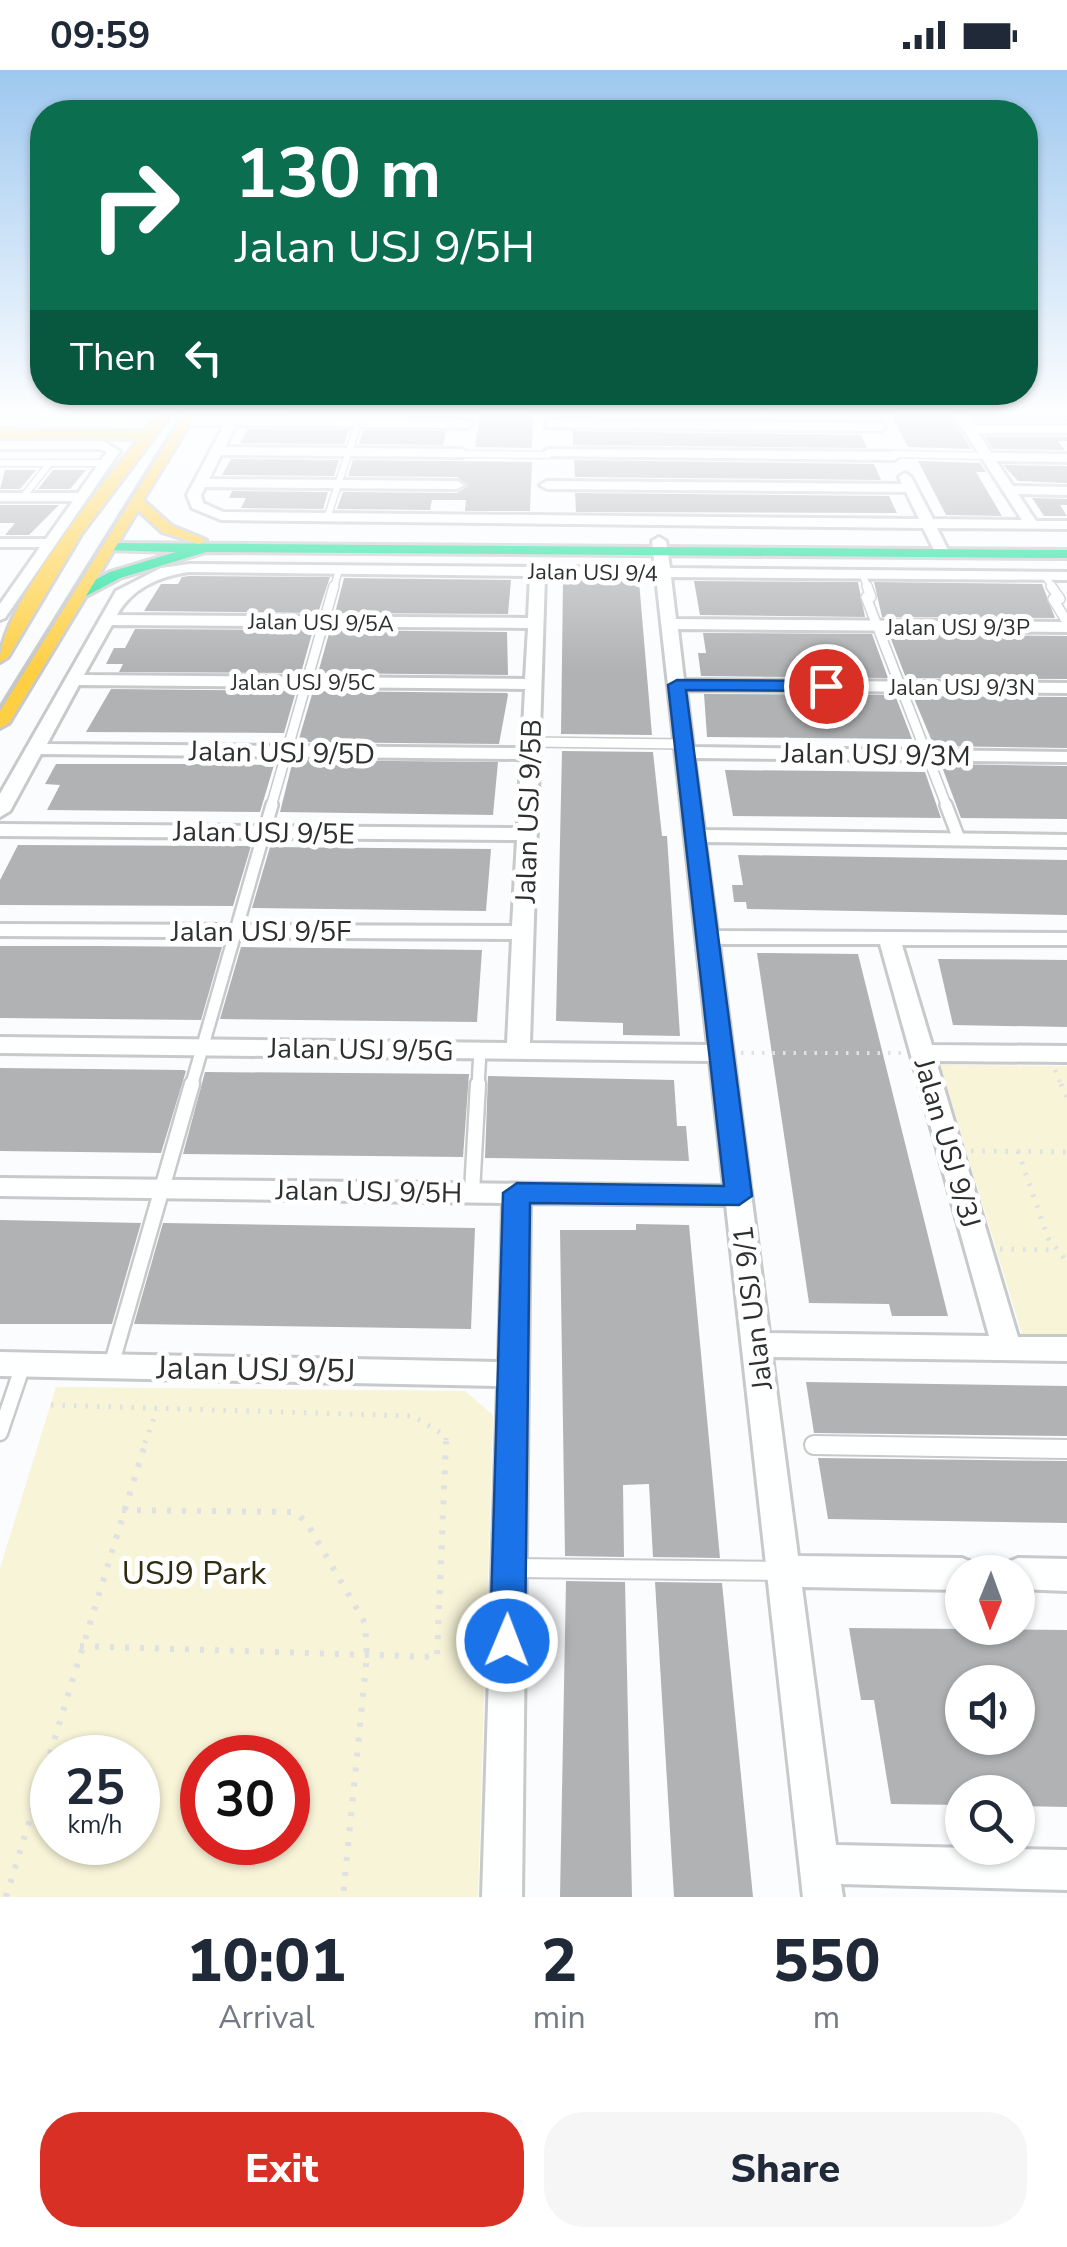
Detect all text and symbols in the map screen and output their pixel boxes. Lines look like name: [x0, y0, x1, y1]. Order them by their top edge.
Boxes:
text: 09:59: [50, 10, 151, 61]
text: 130 m: [235, 126, 441, 222]
icon: right: [70, 140, 200, 270]
text: Jalan USJ 9/5H: [235, 217, 535, 278]
icon: left: [176, 330, 231, 385]
text: Then: [70, 332, 156, 383]
street label: Jalan USJ 9/4: [527, 557, 658, 589]
street label: Jalan USJ 9/5A: [247, 607, 394, 639]
street label: Jalan USJ 9/3P: [885, 613, 1030, 643]
pin: [784, 644, 869, 729]
icon: arrive: [799, 659, 854, 714]
street label: Jalan USJ 9/5C: [230, 668, 375, 698]
street label: Jalan USJ 9/3N: [888, 673, 1035, 703]
street label: Jalan USJ 9/5B: [507, 718, 551, 905]
street label: Jalan USJ 9/5D: [188, 732, 375, 774]
street label: Jalan USJ 9/3M: [780, 734, 971, 776]
street label: Jalan USJ 9/5E: [172, 812, 355, 854]
street label: Jalan USJ 9/5F: [170, 913, 351, 951]
street label: Jalan USJ 9/5G: [267, 1029, 454, 1071]
street label: Jalan USJ 9/3J: [904, 1053, 989, 1232]
street label: Jalan USJ 9/5H: [274, 1171, 463, 1213]
street label: Jalan USJ 9/1: [724, 1224, 782, 1393]
street label: Jalan USJ 9/5J: [155, 1346, 356, 1393]
park label: USJ9 Park: [122, 1552, 267, 1595]
north arrow: [945, 1555, 1035, 1645]
map controls: [945, 1555, 1035, 1865]
position arrow: [455, 1589, 559, 1693]
button: sound: [945, 1665, 1035, 1755]
speed limit sign: 30: [180, 1735, 310, 1865]
text: 25: [65, 1753, 125, 1822]
button: search: [945, 1775, 1035, 1865]
text: km/h: [67, 1808, 123, 1842]
text: 10:01: [187, 1920, 346, 2002]
text: 2: [541, 1920, 577, 2002]
text: 550: [772, 1920, 880, 2002]
text: Arrival: [218, 1996, 315, 2039]
text: min: [533, 1996, 586, 2039]
text: m: [813, 1996, 840, 2039]
button: Exit: [40, 2112, 524, 2227]
button: Share: [544, 2112, 1027, 2227]

